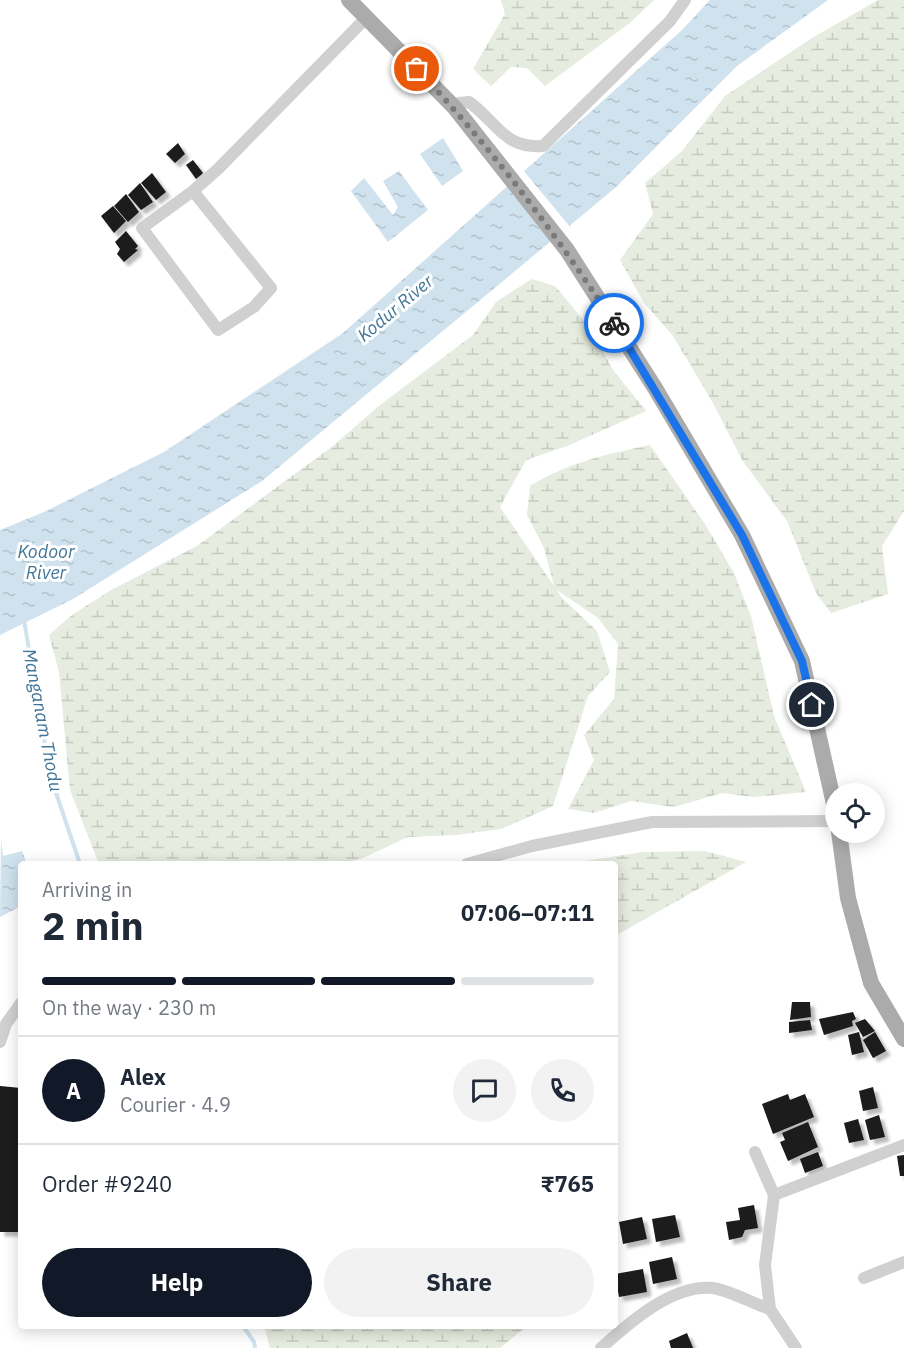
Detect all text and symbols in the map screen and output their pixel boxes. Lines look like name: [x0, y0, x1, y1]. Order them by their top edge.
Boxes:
pin: [391, 43, 442, 94]
icon: bag: [400, 52, 433, 85]
water label: Kodur River: [352, 269, 438, 346]
courier: [584, 293, 644, 353]
icon: bike: [598, 307, 631, 340]
water label: Kodoor River: [17, 540, 75, 584]
water label: Manganam Thodu: [18, 646, 68, 794]
pin: [786, 679, 837, 730]
icon: home: [795, 688, 828, 721]
map controls: [825, 783, 885, 843]
button: locate: [825, 783, 885, 843]
text: Arriving in: [42, 876, 132, 903]
text: 07:06–07:11: [461, 898, 594, 927]
text: 2 min: [42, 900, 144, 951]
text: On the way · 230 m: [42, 994, 216, 1021]
button: chat: [453, 1059, 516, 1122]
button: phone: [531, 1059, 594, 1122]
text: Alex: [120, 1062, 166, 1091]
text: A: [66, 1076, 81, 1105]
text: Courier · 4.9: [120, 1091, 231, 1118]
text: Order #9240: [42, 1169, 172, 1198]
text: ₹765: [541, 1169, 594, 1198]
button: Help: [42, 1248, 312, 1317]
button: Share: [324, 1248, 594, 1317]

